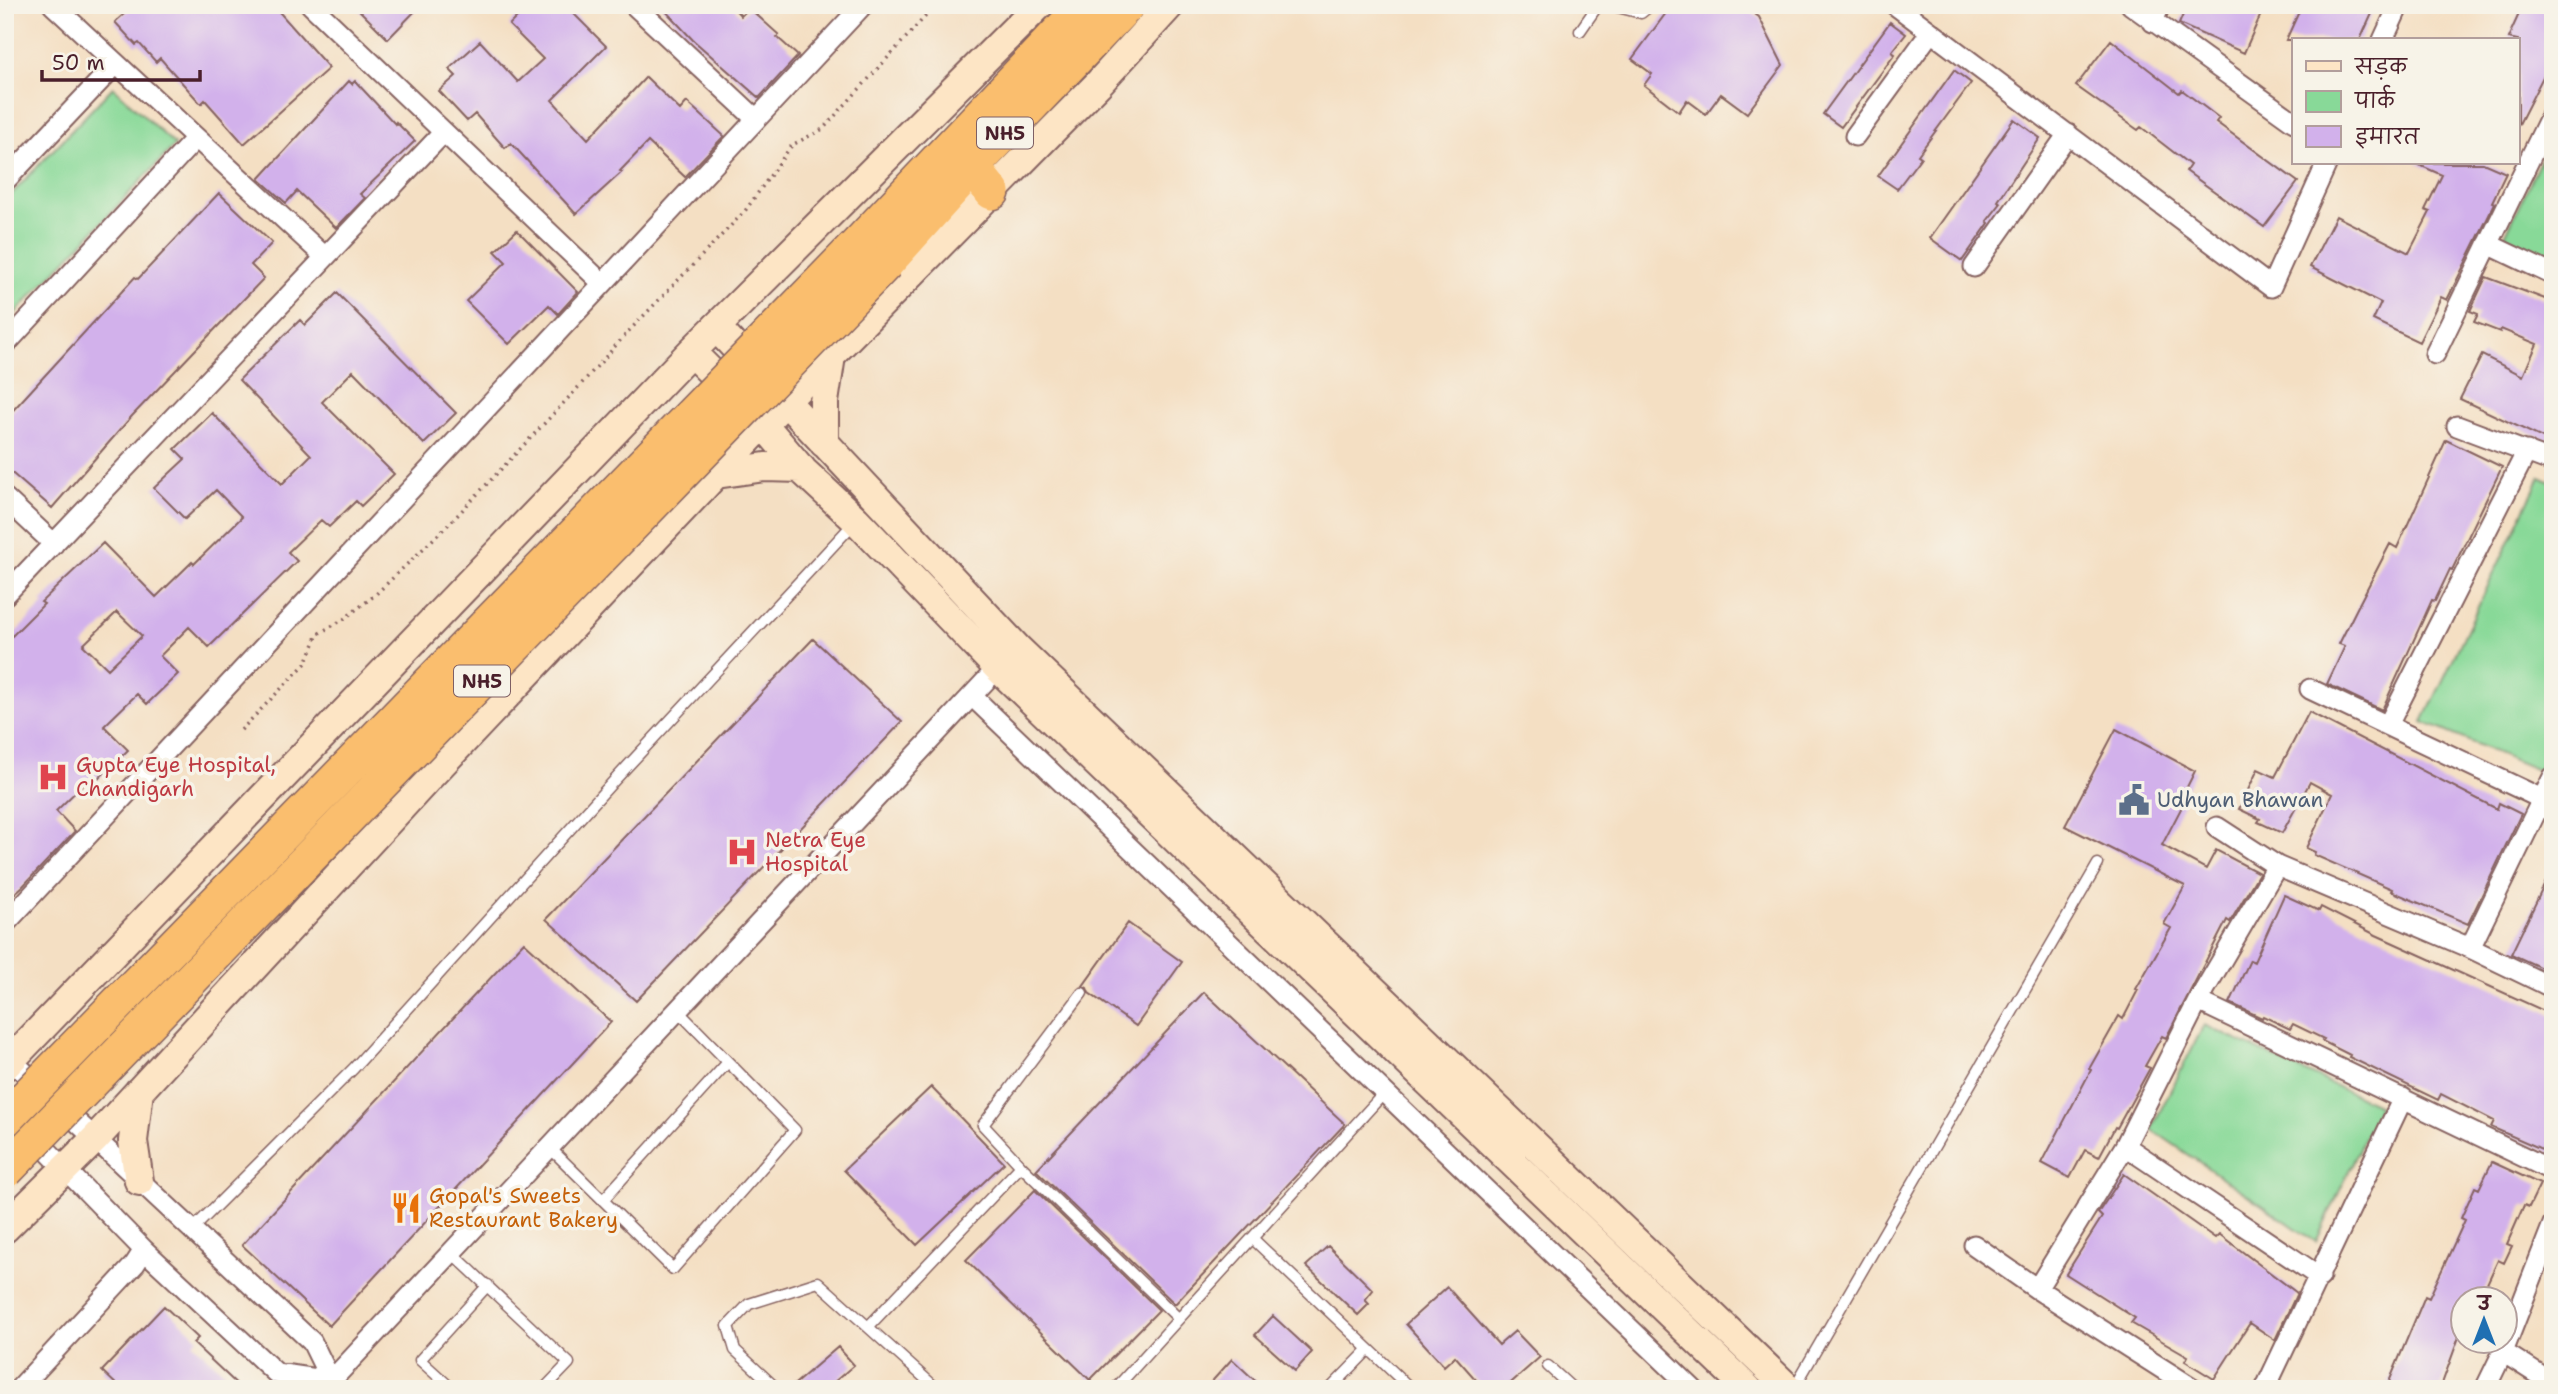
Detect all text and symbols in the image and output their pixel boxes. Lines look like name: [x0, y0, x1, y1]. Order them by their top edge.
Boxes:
scale bar: [42, 38, 200, 82]
legend: [2292, 38, 2520, 164]
text: 50 m: [52, 49, 105, 77]
text: सड़क: [2354, 53, 2408, 81]
text: पार्क: [2354, 84, 2396, 115]
road number: NH5: [977, 118, 1033, 148]
text: इमारत: [2355, 123, 2421, 151]
road number: NH5: [454, 666, 510, 696]
place label: Gupta Eye Hospital, Chandigarh: [76, 751, 276, 803]
hospital icon: Gupta Eye Hospital, Chandigarh: [36, 760, 70, 794]
public building icon: Udhyan Bhawan: [2117, 783, 2151, 817]
place label: Udhyan Bhawan: [2157, 786, 2324, 814]
place label: Netra Eye Hospital: [765, 826, 866, 878]
hospital icon: Netra Eye Hospital: [725, 835, 759, 869]
place label: Gopal's Sweets Restaurant Bakery: [429, 1182, 618, 1234]
restaurant icon: Gopal's Sweets Restaurant Bakery: [389, 1191, 423, 1225]
north arrow: [2450, 1286, 2520, 1356]
text: उ: [2476, 1291, 2493, 1316]

